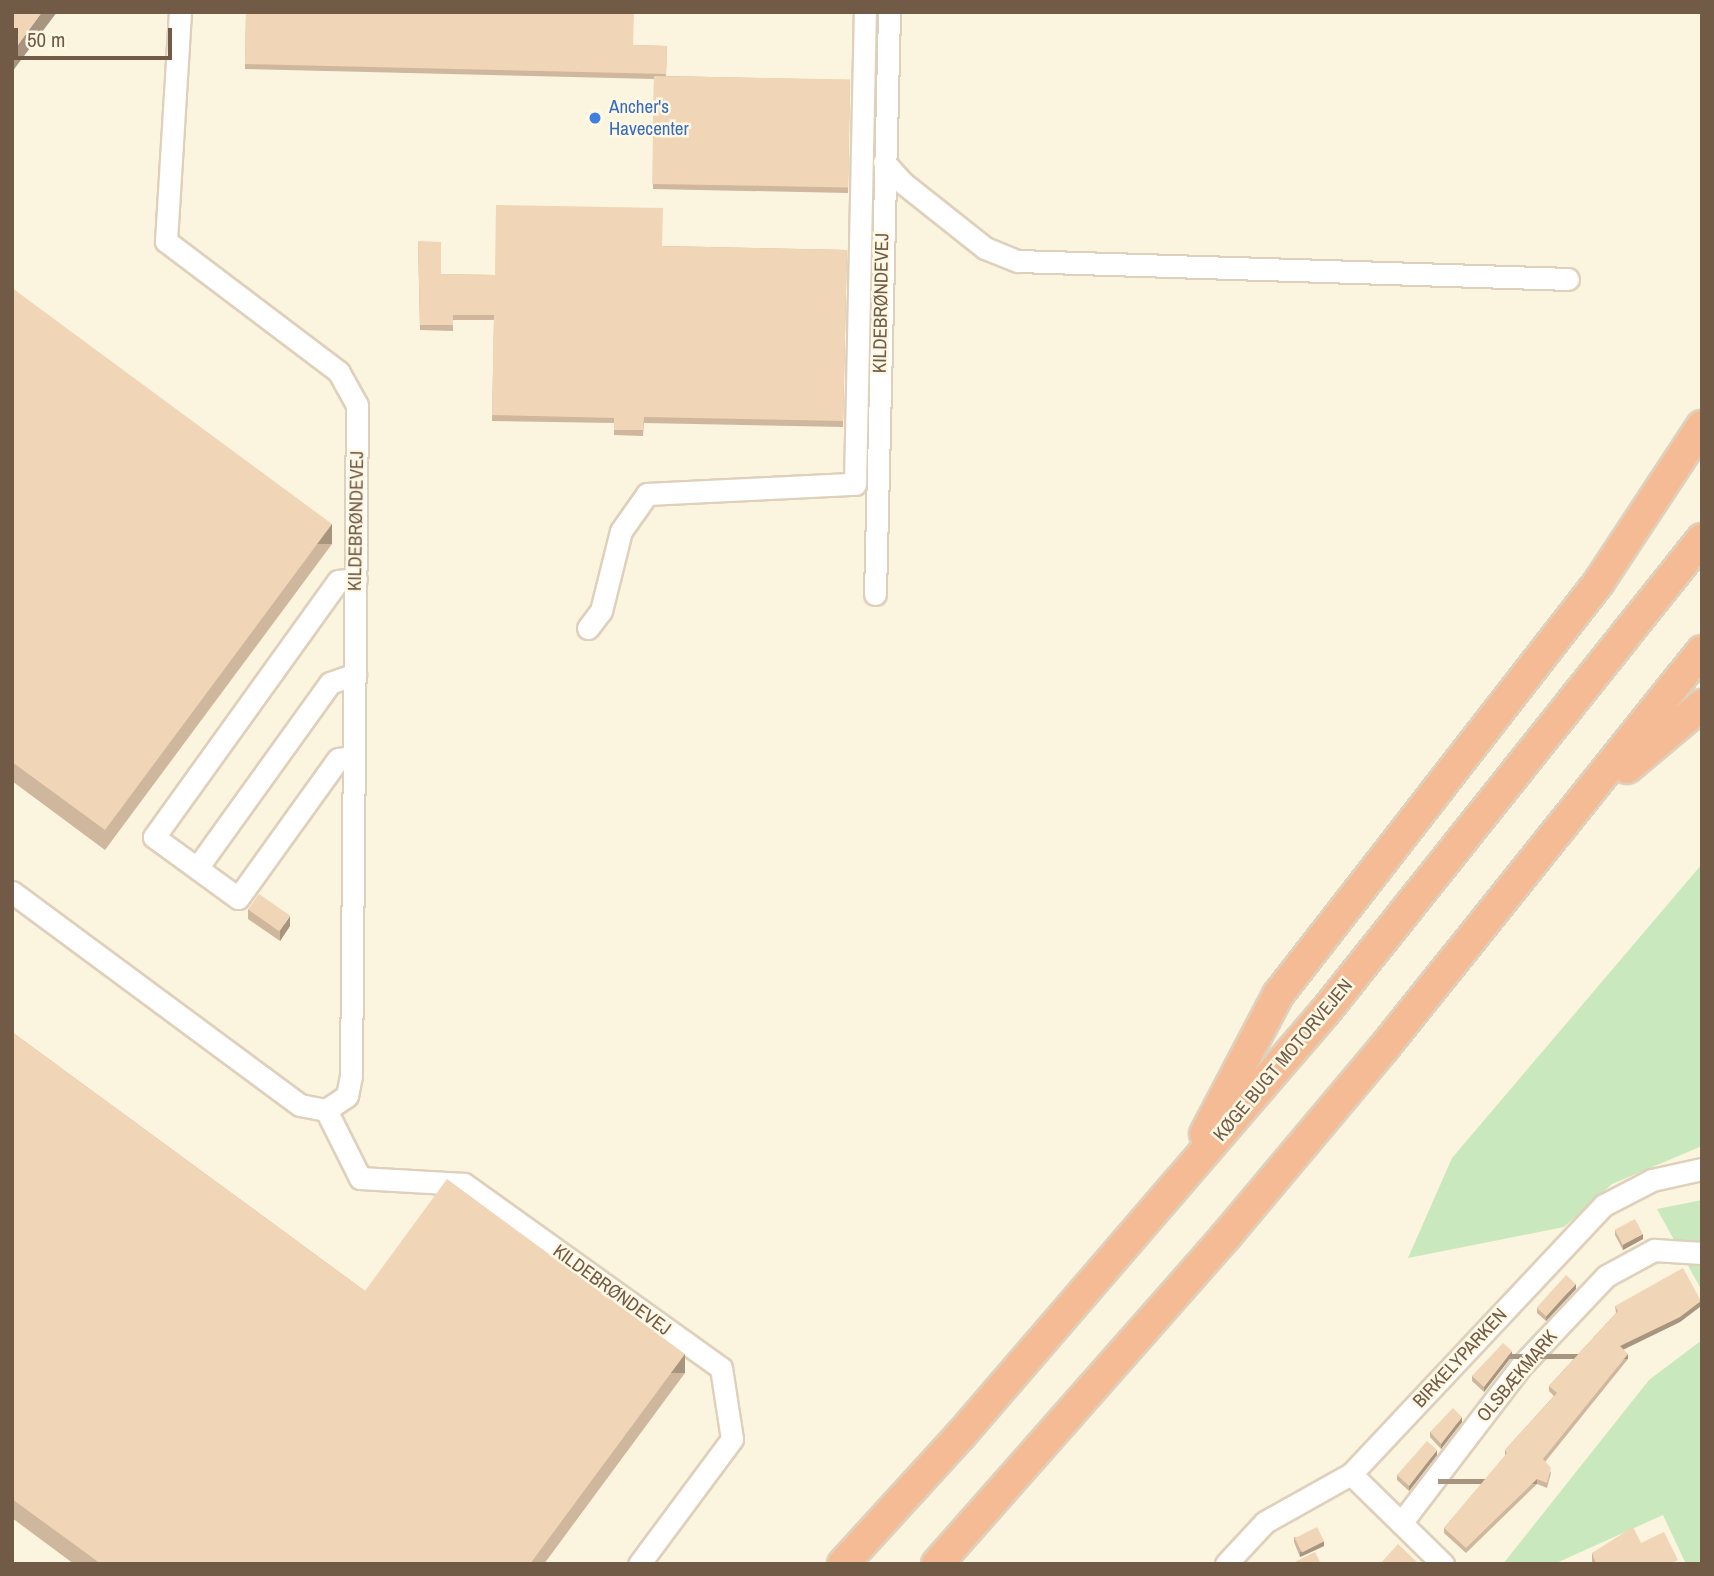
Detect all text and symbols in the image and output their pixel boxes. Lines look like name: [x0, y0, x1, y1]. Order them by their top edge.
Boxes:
scale bar: [18, 14, 175, 58]
text: 50 m: [27, 25, 65, 54]
place label: Ancher's Havecenter: [609, 96, 689, 140]
marker: Ancher's Havecenter: [587, 110, 603, 126]
street label: KILDEBRØNDEVEJ: [868, 233, 894, 373]
street label: KILDEBRØNDEVEJ: [343, 451, 369, 591]
street label: KØGE BUGT MOTORVEJEN: [1208, 974, 1358, 1146]
street label: KILDEBRØNDEVEJ: [549, 1240, 675, 1340]
street label: BIRKELYPARKEN: [1408, 1304, 1512, 1412]
street label: OLSBÆKMARK: [1472, 1326, 1562, 1426]

